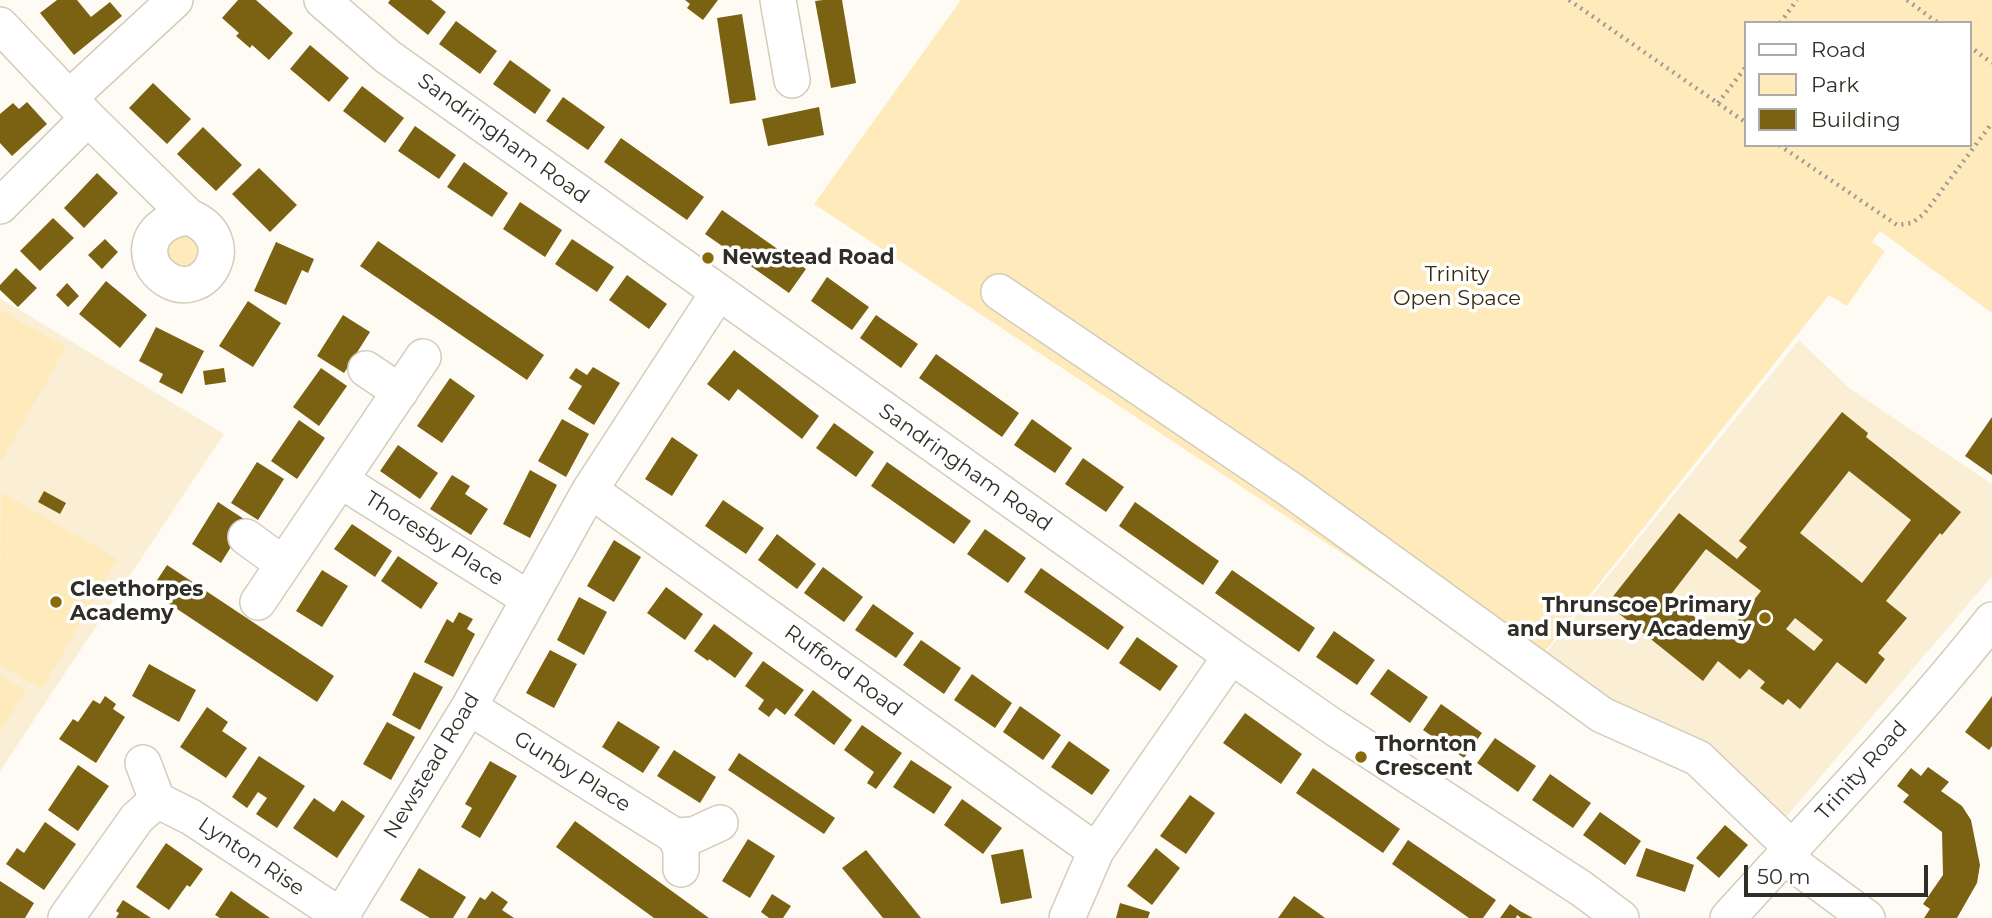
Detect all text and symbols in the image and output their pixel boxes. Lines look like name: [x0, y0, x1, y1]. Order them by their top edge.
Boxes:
legend: [1744, 21, 1971, 147]
text: Road: [1811, 37, 1866, 62]
street label: Sandringham Road: [412, 68, 594, 210]
text: Park: [1811, 72, 1859, 97]
text: Building: [1811, 107, 1901, 132]
place label: Newstead Road: [722, 245, 894, 271]
marker: Newstead Road: [700, 250, 716, 266]
park label: Trinity Open Space: [1393, 262, 1521, 312]
street label: Sandringham Road: [874, 399, 1056, 537]
street label: Thoresby Place: [360, 486, 508, 592]
place label: Cleethorpes Academy: [70, 577, 203, 627]
place label: Thrunscoe Primary and Nursery Academy: [1507, 593, 1751, 643]
marker: Cleethorpes Academy: [48, 594, 64, 610]
marker: Thrunscoe Primary and Nursery Academy: [1757, 610, 1773, 626]
street label: Rufford Road: [779, 620, 907, 722]
street label: Newstead Road: [379, 689, 485, 843]
street label: Trinity Road: [1811, 716, 1913, 826]
street label: Gunby Place: [509, 726, 635, 818]
place label: Thornton Crescent: [1375, 732, 1477, 782]
marker: Thornton Crescent: [1353, 749, 1369, 765]
street label: Lynton Rise: [193, 812, 309, 902]
scale bar: [1747, 852, 1931, 896]
text: 50 m: [1757, 864, 1811, 889]

